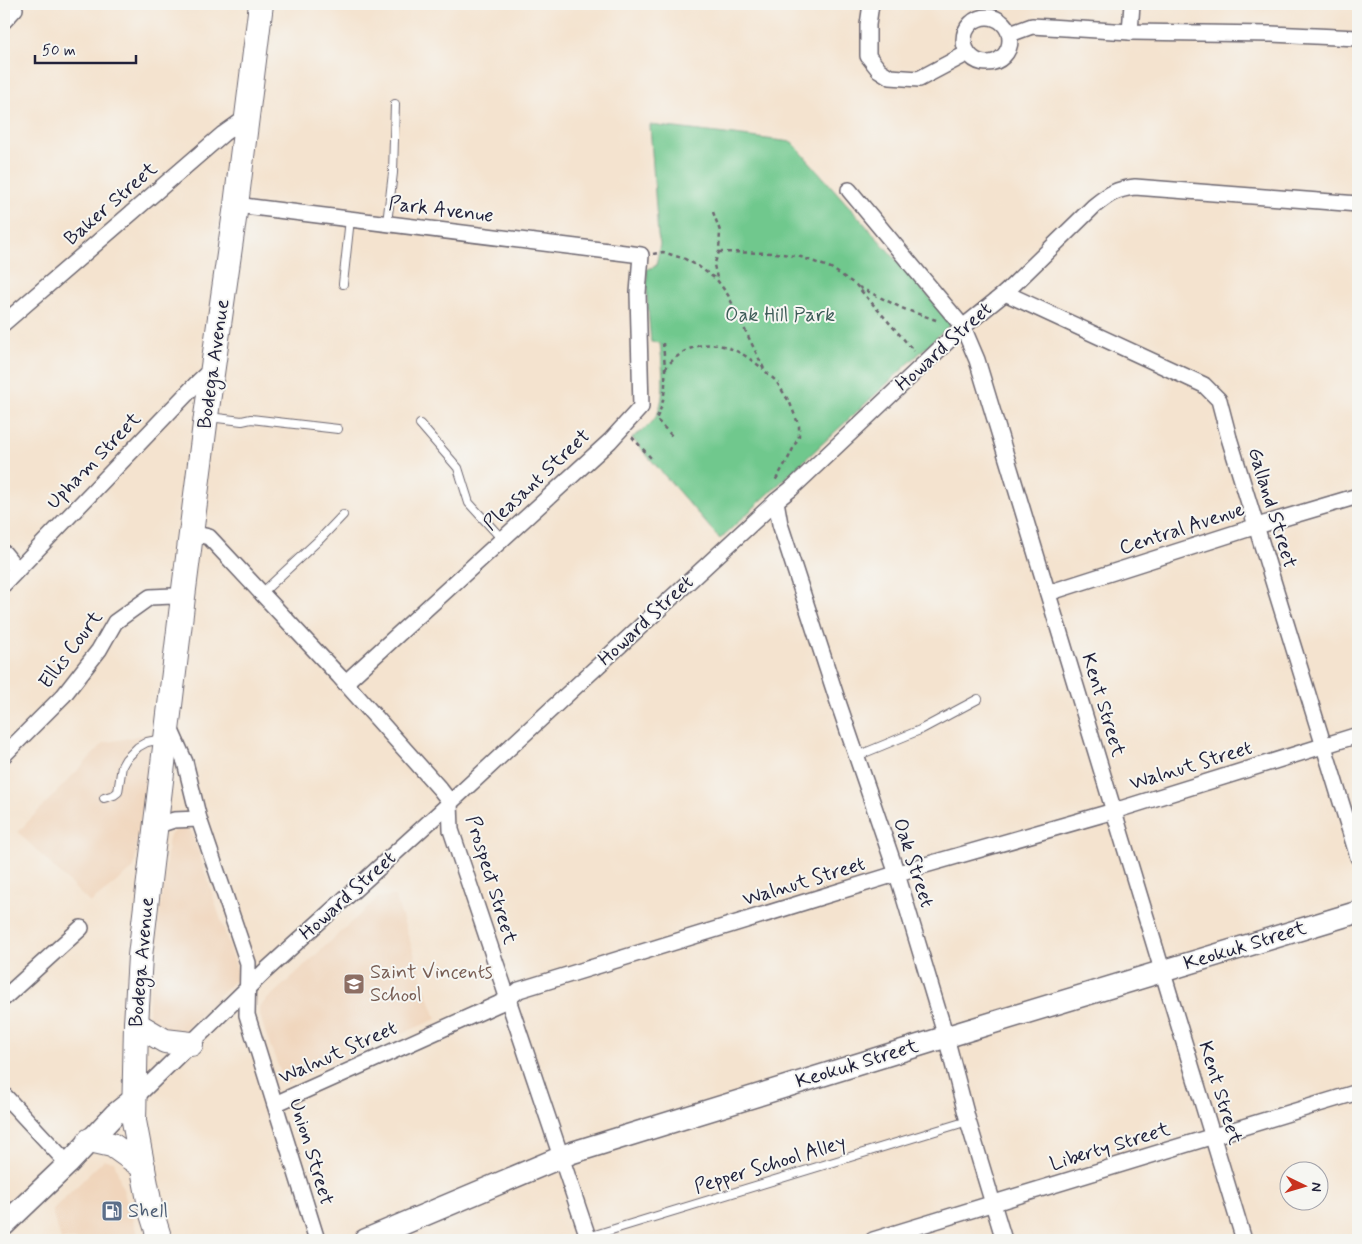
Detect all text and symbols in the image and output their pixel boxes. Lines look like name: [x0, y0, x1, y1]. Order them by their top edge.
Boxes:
scale bar: [35, 32, 136, 64]
text: 50 m: [42, 41, 76, 61]
street label: Baker Street: [59, 156, 164, 252]
street label: Park Avenue: [387, 190, 495, 230]
street label: Howard Street: [890, 296, 998, 398]
street label: Bodega Avenue: [192, 297, 237, 431]
park label: Oak Hill Park: [725, 302, 835, 329]
street label: Upham Street: [41, 406, 148, 516]
street label: Pleasant Street: [478, 423, 596, 537]
street label: Galland Street: [1241, 444, 1303, 572]
street label: Central Avenue: [1116, 496, 1248, 562]
street label: Howard Street: [592, 570, 700, 672]
street label: Ellis Court: [33, 605, 109, 695]
street label: Kent Street: [1074, 650, 1132, 760]
street label: Walnut Street: [1126, 735, 1256, 797]
street label: Prospect Street: [459, 813, 523, 948]
street label: Oak Street: [886, 815, 940, 911]
street label: Howard Street: [294, 845, 402, 947]
street label: Walnut Street: [739, 851, 869, 913]
street label: Bodega Avenue: [123, 896, 162, 1028]
street label: Keokuk Street: [1180, 914, 1310, 977]
place label: Saint Vincents School: [370, 959, 493, 1009]
school or university icon: Saint Vincents School: [342, 972, 366, 996]
street label: Walnut Street: [275, 1015, 401, 1091]
street label: Keokuk Street: [792, 1032, 922, 1095]
street label: Kent Street: [1191, 1038, 1249, 1148]
street label: Union Street: [282, 1095, 340, 1209]
street label: Liberty Street: [1047, 1116, 1173, 1178]
street label: Pepper School Alley: [691, 1129, 849, 1201]
north arrow: [1280, 1162, 1330, 1212]
text: N: [1307, 1182, 1325, 1192]
place label: Shell: [128, 1198, 168, 1225]
fuel station icon: Shell: [100, 1199, 124, 1223]

